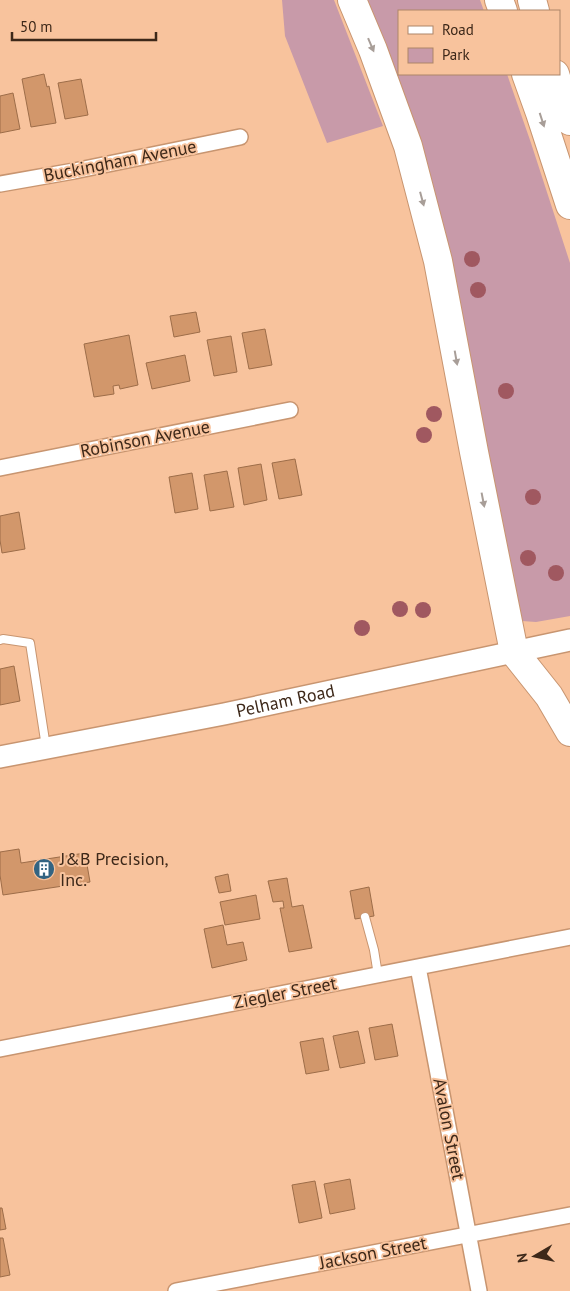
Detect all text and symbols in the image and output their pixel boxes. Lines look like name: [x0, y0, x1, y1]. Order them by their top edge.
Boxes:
scale bar: [12, 10, 156, 42]
legend: [398, 10, 560, 75]
text: 50 m: [20, 17, 53, 36]
text: Road: [442, 20, 474, 39]
one-way arrow: [367, 38, 375, 53]
text: Park: [442, 45, 470, 64]
one-way arrow: [539, 112, 547, 127]
street label: Buckingham Avenue: [42, 134, 198, 187]
one-way arrow: [418, 191, 426, 206]
one-way arrow: [453, 350, 461, 366]
street label: Robinson Avenue: [78, 415, 212, 462]
one-way arrow: [479, 492, 487, 508]
street label: Pelham Road: [234, 679, 337, 722]
place label: J&B Precision, Inc.: [59, 847, 169, 891]
building icon: J&B Precision, Inc.: [32, 857, 56, 881]
street label: Ziegler Street: [231, 971, 338, 1014]
street label: Avalon Street: [428, 1076, 471, 1182]
street label: Jackson Street: [316, 1231, 428, 1274]
north arrow: [510, 1231, 560, 1281]
text: N: [513, 1252, 532, 1264]

